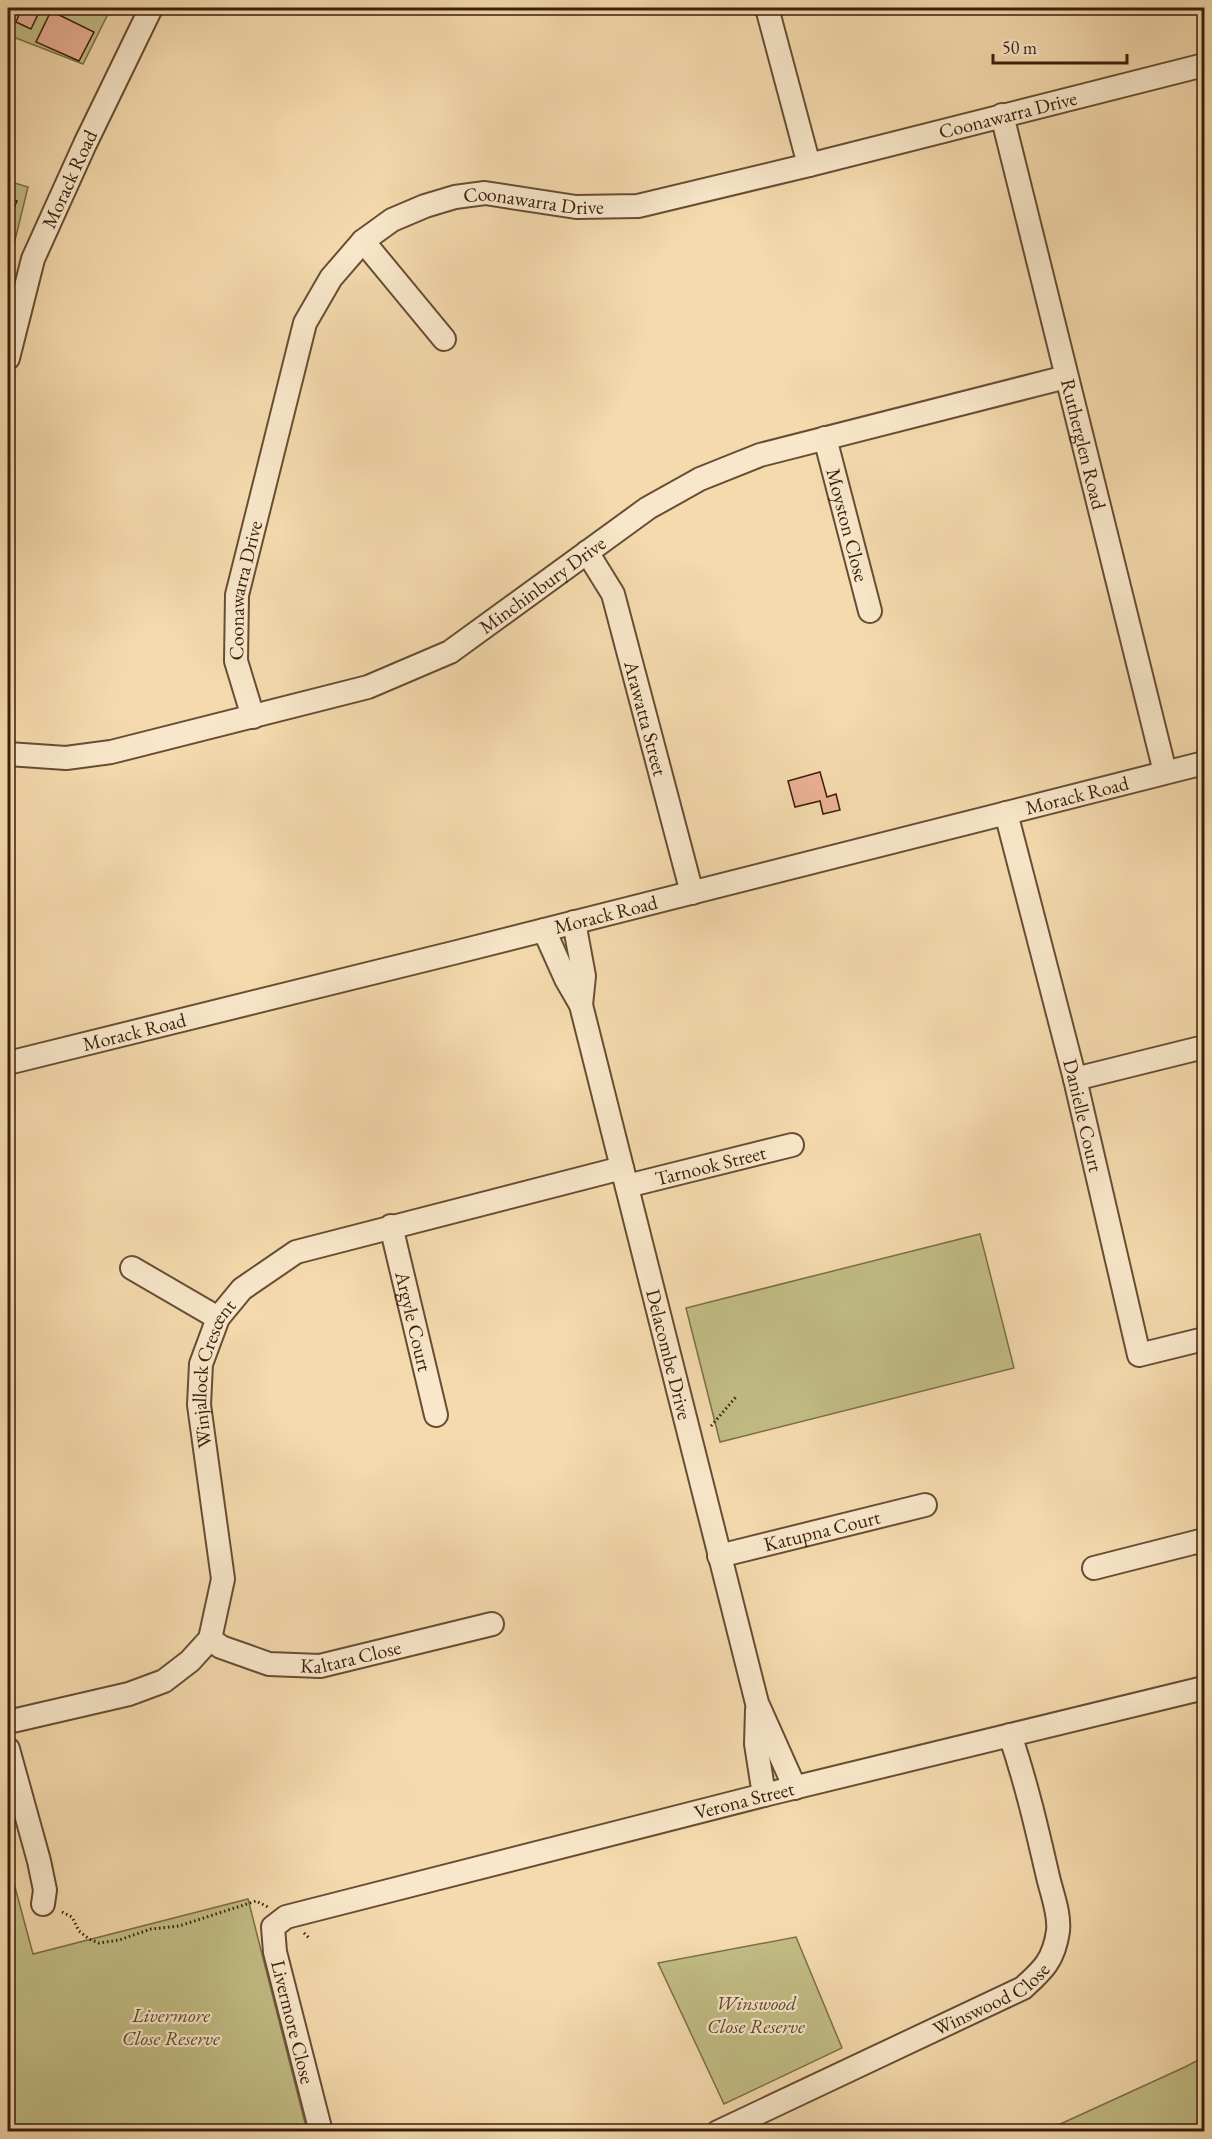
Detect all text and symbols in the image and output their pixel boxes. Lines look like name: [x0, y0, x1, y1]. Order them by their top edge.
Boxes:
scale bar: [993, 27, 1126, 65]
text: 50 m: [1002, 36, 1037, 59]
street label: Coonawarra Drive: [936, 85, 1080, 145]
street label: Morack Road: [36, 125, 103, 232]
street label: Coonawarra Drive: [462, 180, 604, 220]
street label: Rutherglen Road: [1055, 376, 1113, 513]
street label: Moyston Close: [820, 466, 875, 585]
street label: Coonawarra Drive: [223, 518, 268, 661]
street label: Minchinbury Drive: [474, 530, 611, 640]
street label: Arawatta Street: [618, 657, 674, 779]
street label: Morack Road: [1023, 769, 1132, 821]
street label: Morack Road: [551, 889, 661, 940]
street label: Morack Road: [80, 1006, 189, 1057]
street label: Danielle Court: [1057, 1056, 1109, 1175]
street label: Tarnook Street: [652, 1139, 769, 1192]
street label: Argyle Court: [389, 1268, 438, 1375]
street label: Delacombe Drive: [640, 1286, 698, 1423]
street label: Winjallock Crescent: [186, 1293, 242, 1450]
street label: Katupna Court: [761, 1503, 883, 1557]
street label: Kaltara Close: [300, 1634, 404, 1679]
street label: Verona Street: [691, 1775, 798, 1825]
street label: Winswood Close: [928, 1957, 1056, 2042]
street label: Livermore Close: [265, 1958, 321, 2087]
park label: Winswood Close Reserve: [707, 1990, 805, 2039]
park label: Livermore Close Reserve: [122, 2002, 220, 2051]

